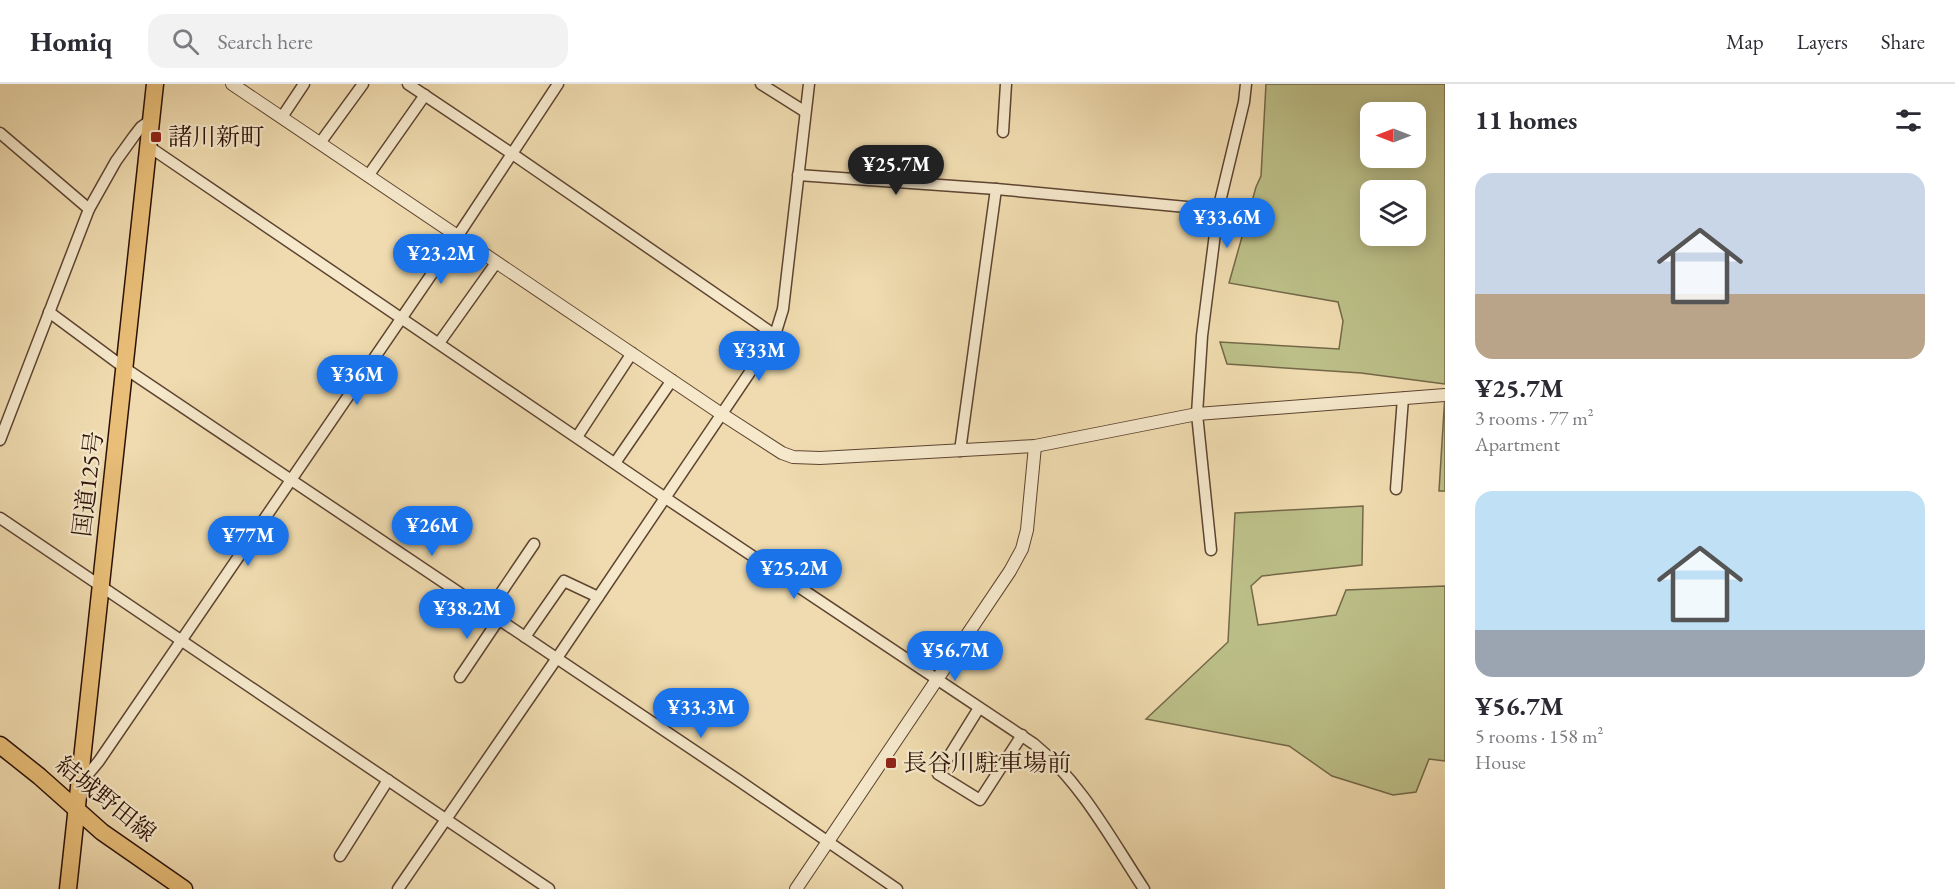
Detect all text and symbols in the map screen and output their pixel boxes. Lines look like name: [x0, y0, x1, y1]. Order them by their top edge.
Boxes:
search box: [148, 14, 568, 68]
text: Homiq: [30, 23, 112, 59]
icon: search: [169, 25, 202, 58]
text: Search here: [217, 27, 313, 56]
text: Map: [1726, 28, 1764, 55]
text: Layers: [1797, 28, 1848, 55]
text: Share: [1881, 28, 1925, 55]
north arrow: [1360, 102, 1426, 168]
map controls: [1360, 102, 1426, 246]
text: 11 homes: [1475, 103, 1577, 137]
icon: filters: [1892, 104, 1925, 137]
place label: 諸川新町: [168, 121, 264, 152]
marker: 諸川新町: [149, 130, 163, 144]
pin: ¥25.7M: [847, 145, 945, 196]
text: ¥25.7M: [862, 151, 930, 177]
button: layers: [1360, 180, 1426, 246]
pin: ¥33.6M: [1178, 198, 1276, 249]
text: ¥33.6M: [1193, 204, 1261, 230]
icon: home: [1646, 212, 1754, 320]
pin: ¥23.2M: [392, 234, 490, 285]
text: ¥23.2M: [407, 240, 475, 266]
pin: ¥33M: [723, 331, 795, 382]
text: ¥33M: [733, 337, 785, 363]
pin: ¥36M: [321, 355, 393, 406]
text: ¥36M: [331, 361, 383, 387]
text: ¥25.7M: [1475, 371, 1564, 405]
text: 3 rooms · 77 m²: [1475, 405, 1594, 431]
street label: 国道125号: [66, 429, 109, 539]
text: Apartment: [1475, 431, 1560, 457]
pin: ¥26M: [396, 506, 468, 557]
text: ¥26M: [406, 512, 458, 538]
pin: ¥77M: [212, 516, 284, 567]
text: ¥77M: [222, 522, 274, 548]
icon: home: [1646, 530, 1754, 638]
pin: ¥25.2M: [745, 549, 843, 600]
text: ¥25.2M: [760, 555, 828, 581]
pin: ¥38.2M: [418, 589, 516, 640]
text: ¥38.2M: [433, 595, 501, 621]
pin: ¥56.7M: [906, 631, 1004, 682]
text: ¥56.7M: [921, 637, 989, 663]
pin: ¥33.3M: [652, 688, 750, 739]
text: ¥56.7M: [1475, 689, 1564, 723]
text: ¥33.3M: [667, 694, 735, 720]
text: 5 rooms · 158 m²: [1475, 723, 1603, 749]
place label: 長谷川駐車場前: [903, 747, 1071, 778]
street label: 結城野田線: [50, 749, 163, 848]
text: House: [1475, 749, 1526, 775]
marker: 長谷川駐車場前: [884, 756, 898, 770]

